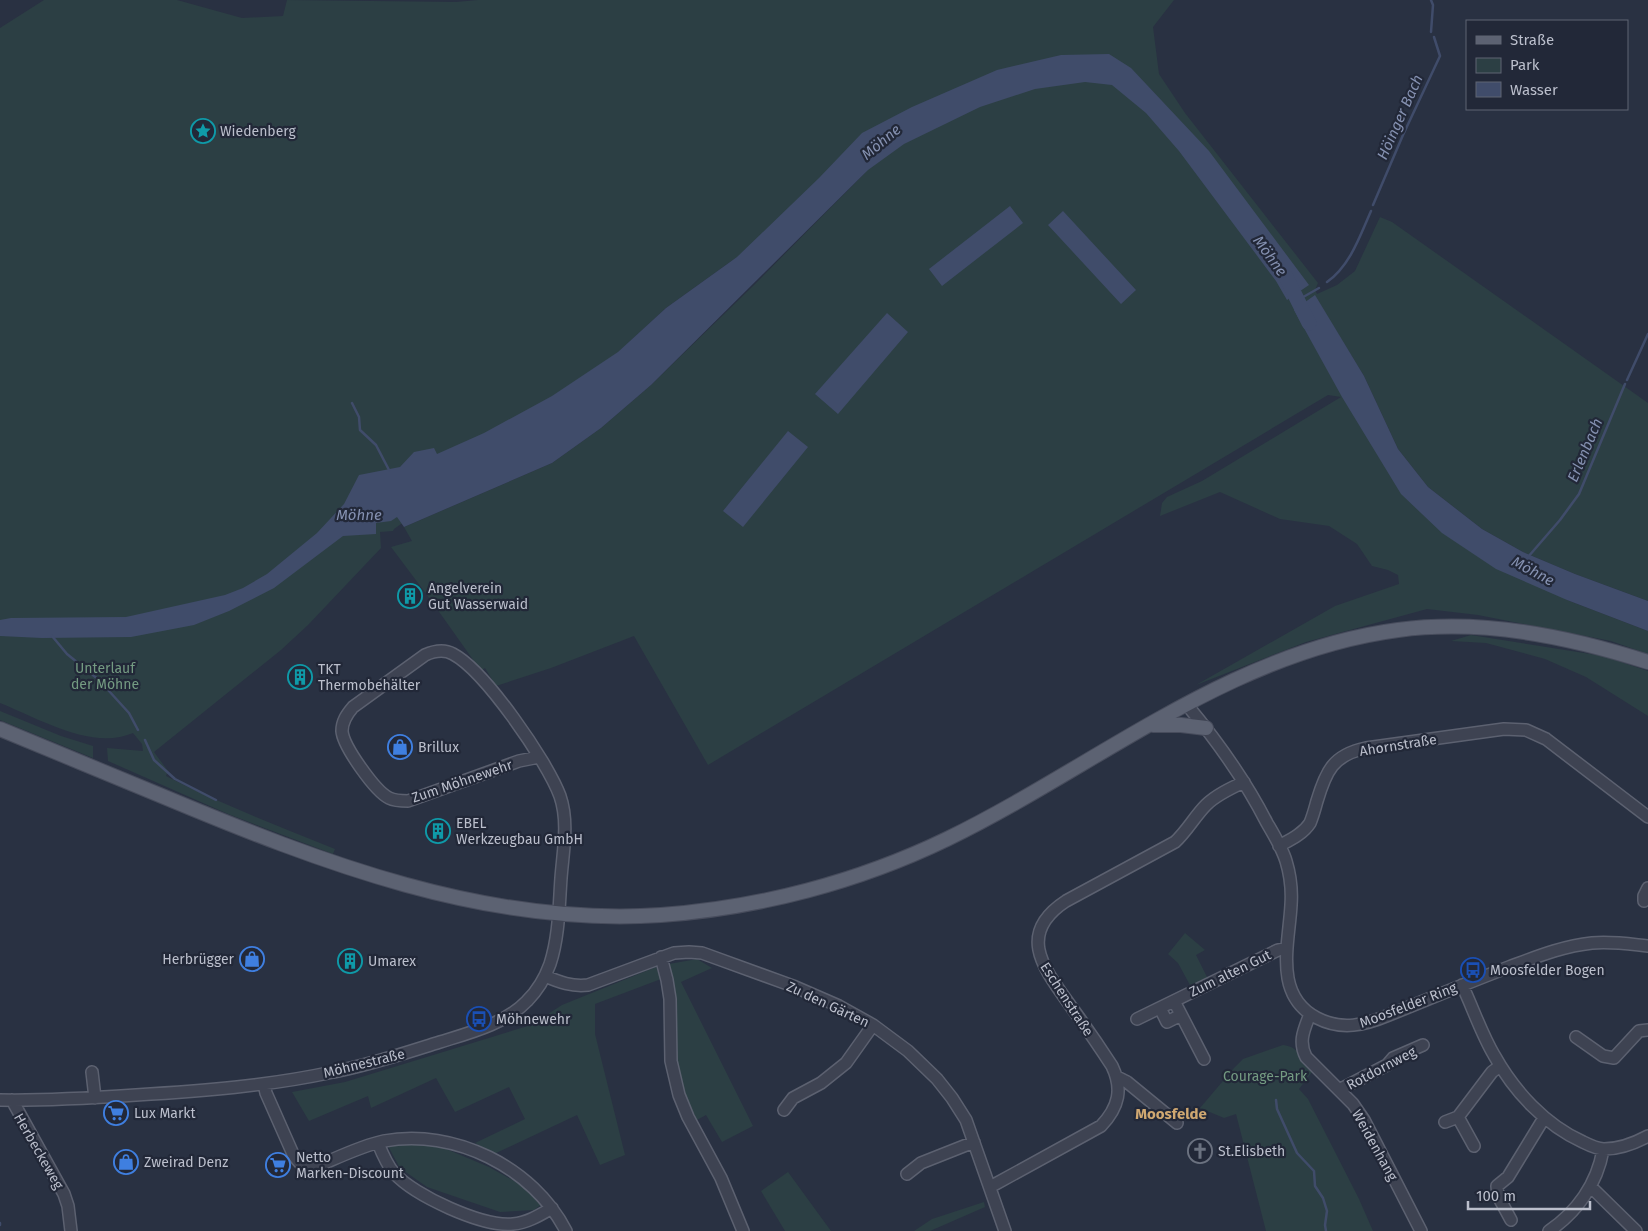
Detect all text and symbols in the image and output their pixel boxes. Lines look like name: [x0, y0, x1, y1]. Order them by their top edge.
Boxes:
legend: [1466, 20, 1628, 110]
text: Straße: [1510, 31, 1554, 49]
text: Park: [1510, 56, 1540, 74]
water label: Höinger Bach: [1373, 72, 1427, 162]
text: Wasser: [1510, 81, 1558, 99]
place icon: Wiedenberg: [190, 118, 216, 144]
water label: Möhne: [858, 120, 904, 163]
place label: Wiedenberg: [220, 123, 296, 140]
water label: Möhne: [1249, 232, 1291, 280]
water label: Erlenbach: [1564, 416, 1606, 484]
water label: Möhne: [336, 506, 382, 524]
water label: Möhne: [1509, 552, 1557, 590]
place label: Angelverein Gut Wasserwaid: [428, 580, 528, 613]
building icon: Angelverein Gut Wasserwaid: [397, 583, 423, 609]
park label: Unterlauf der Möhne: [71, 660, 139, 693]
place label: TKT Thermobehälter: [318, 661, 421, 694]
building icon: TKT Thermobehälter: [287, 664, 313, 690]
street label: Ahornstraße: [1358, 731, 1438, 760]
shop icon: Brillux: [387, 734, 413, 760]
place label: Brillux: [418, 739, 459, 756]
street label: Zum Möhnewehr: [410, 756, 515, 807]
place label: EBEL Werkzeugbau GmbH: [456, 815, 583, 848]
building icon: EBEL Werkzeugbau GmbH: [425, 818, 451, 844]
shop icon: Herbrügger: [239, 946, 265, 972]
street label: Zum alten Gut: [1187, 946, 1275, 1001]
building icon: Umarex: [337, 948, 363, 974]
place label: Herbrügger: [162, 951, 235, 968]
place label: Umarex: [368, 953, 416, 970]
bus stop icon: Moosfelder Bogen: [1460, 957, 1486, 983]
street label: Eschenstraße: [1036, 959, 1097, 1039]
place label: Moosfelder Bogen: [1490, 962, 1605, 979]
street label: Zu den Gärten: [784, 978, 872, 1031]
street label: Moosfelder Ring: [1357, 979, 1460, 1032]
bus stop icon: Möhnewehr: [466, 1006, 492, 1032]
place label: Möhnewehr: [496, 1011, 571, 1028]
street label: Rotdornweg: [1344, 1043, 1420, 1094]
street label: Möhnestraße: [322, 1045, 407, 1082]
park label: Courage-Park: [1223, 1068, 1308, 1085]
supermarket icon: Lux Markt: [103, 1100, 129, 1126]
place label: Lux Markt: [134, 1105, 196, 1122]
district label: Moosfelde: [1135, 1105, 1207, 1123]
street label: Weidenhang: [1348, 1107, 1401, 1184]
street label: Herbeckeweg: [10, 1110, 67, 1193]
church icon: St.Elisbeth: [1187, 1138, 1213, 1164]
place label: St.Elisbeth: [1218, 1143, 1285, 1160]
shop icon: Zweirad Denz: [113, 1149, 139, 1175]
place label: Netto Marken-Discount: [296, 1149, 405, 1182]
supermarket icon: Netto Marken-Discount: [265, 1152, 291, 1178]
place label: Zweirad Denz: [144, 1154, 228, 1171]
scale bar: [1468, 1178, 1590, 1210]
text: 100 m: [1476, 1187, 1516, 1205]

